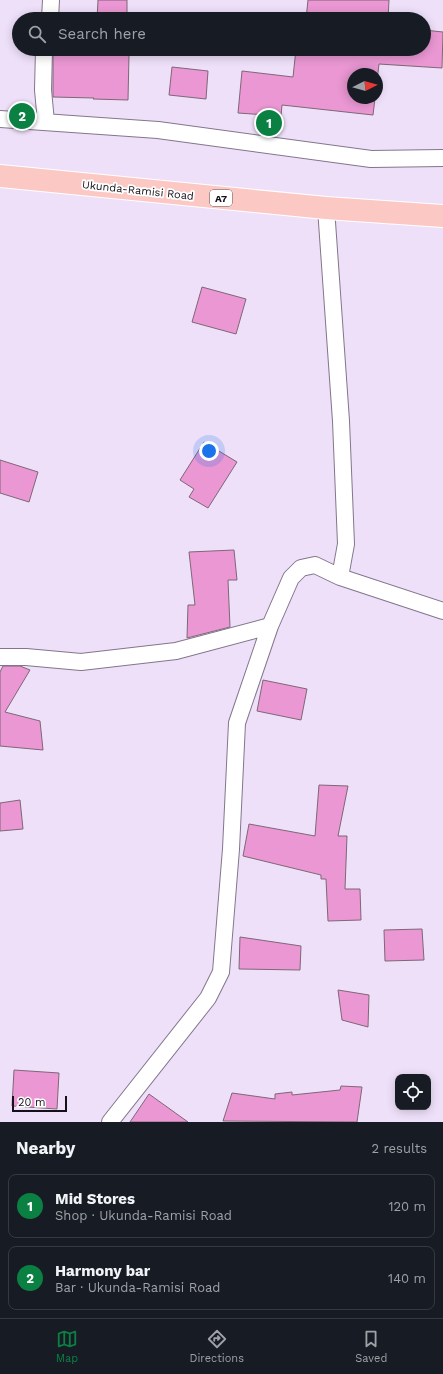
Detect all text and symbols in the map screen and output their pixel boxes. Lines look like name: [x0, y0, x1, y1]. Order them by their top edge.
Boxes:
search box: [12, 12, 431, 56]
icon: search: [26, 23, 48, 45]
text: Search here: [58, 25, 146, 43]
north arrow: [347, 68, 383, 104]
pin: 2: [9, 101, 35, 131]
pin: 1: [256, 108, 282, 138]
street label: Ukunda-Ramisi Road: [81, 178, 195, 203]
road number: A7: [210, 190, 232, 206]
your location: [199, 441, 219, 461]
map controls: [395, 1074, 431, 1110]
button: locate: [395, 1074, 431, 1110]
scale bar: [12, 1094, 67, 1113]
text: 20 m: [18, 1096, 46, 1109]
text: Nearby: [16, 1138, 75, 1158]
text: 2 results: [372, 1141, 427, 1156]
text: Mid Stores: [55, 1190, 135, 1208]
text: 1: [27, 1199, 33, 1214]
text: 120 m: [388, 1199, 426, 1214]
text: Shop · Ukunda-Ramisi Road: [55, 1208, 232, 1223]
text: Harmony bar: [55, 1262, 150, 1280]
text: 2: [26, 1271, 34, 1286]
text: 140 m: [388, 1271, 426, 1286]
text: Bar · Ukunda-Ramisi Road: [55, 1280, 220, 1295]
tab: Map: [56, 1328, 78, 1365]
tab: Directions: [190, 1328, 244, 1365]
tab: Saved: [355, 1328, 387, 1365]

